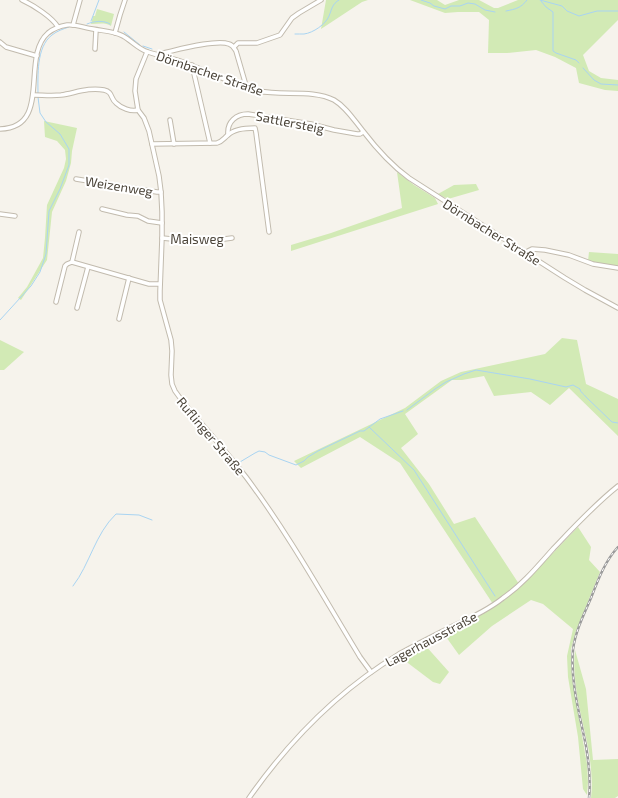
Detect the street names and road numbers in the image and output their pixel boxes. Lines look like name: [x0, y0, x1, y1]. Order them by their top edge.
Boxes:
street label: Dörnbacher Straße: [154, 47, 266, 99]
street label: Sattlersteig: [254, 108, 326, 136]
street label: Weizenweg: [84, 173, 154, 199]
street label: Dörnbacher Straße: [440, 195, 544, 269]
street label: Maisweg: [170, 231, 224, 247]
street label: Ruflinger Straße: [174, 394, 248, 478]
street label: Lagerhausstraße: [382, 608, 480, 670]

